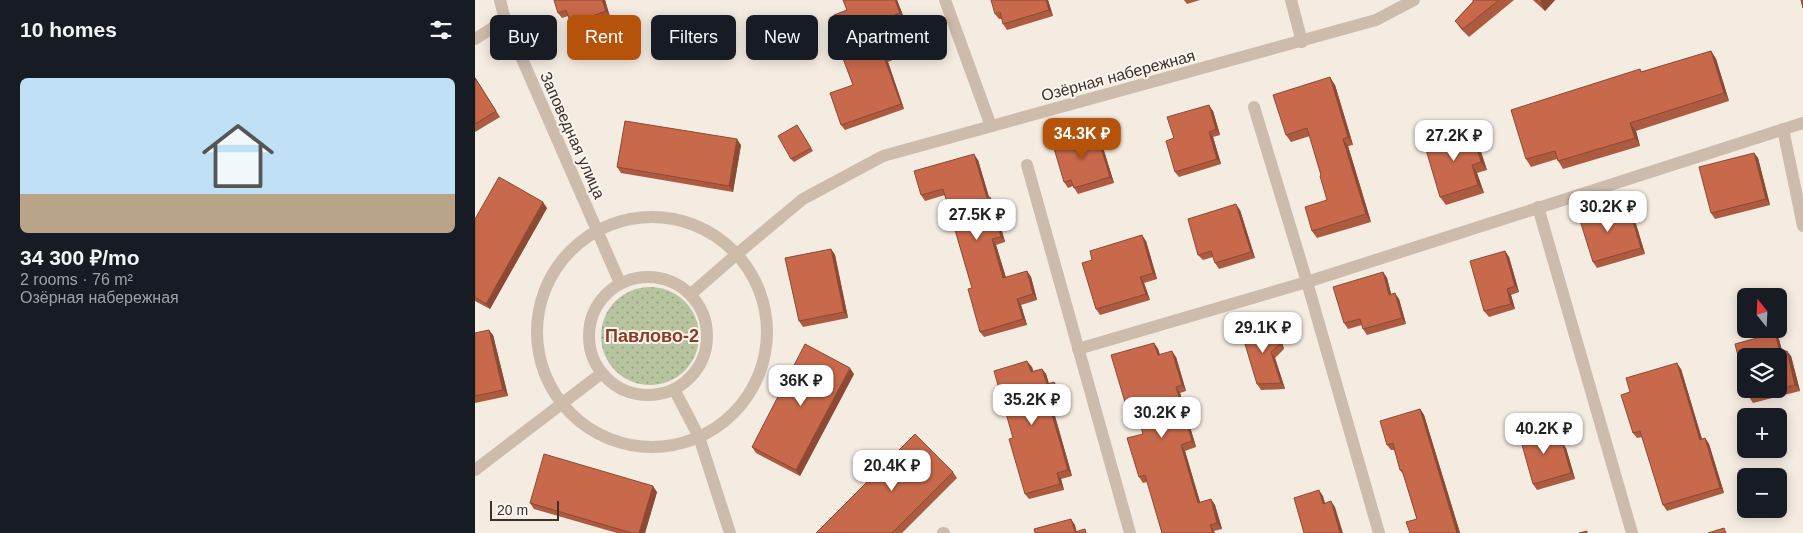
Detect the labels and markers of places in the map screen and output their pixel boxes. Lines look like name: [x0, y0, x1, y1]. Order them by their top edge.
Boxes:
pin: 34.3K ₽: [1036, 118, 1128, 160]
pin: 27.2K ₽: [1408, 120, 1500, 162]
pin: 30.2K ₽: [1562, 190, 1654, 233]
pin: 27.5K ₽: [931, 198, 1023, 241]
pin: 29.1K ₽: [1217, 312, 1309, 354]
pin: 36K ₽: [766, 364, 836, 407]
pin: 35.2K ₽: [986, 384, 1078, 426]
pin: 30.2K ₽: [1116, 396, 1208, 439]
pin: 40.2K ₽: [1498, 412, 1590, 455]
pin: 20.4K ₽: [846, 450, 938, 492]

